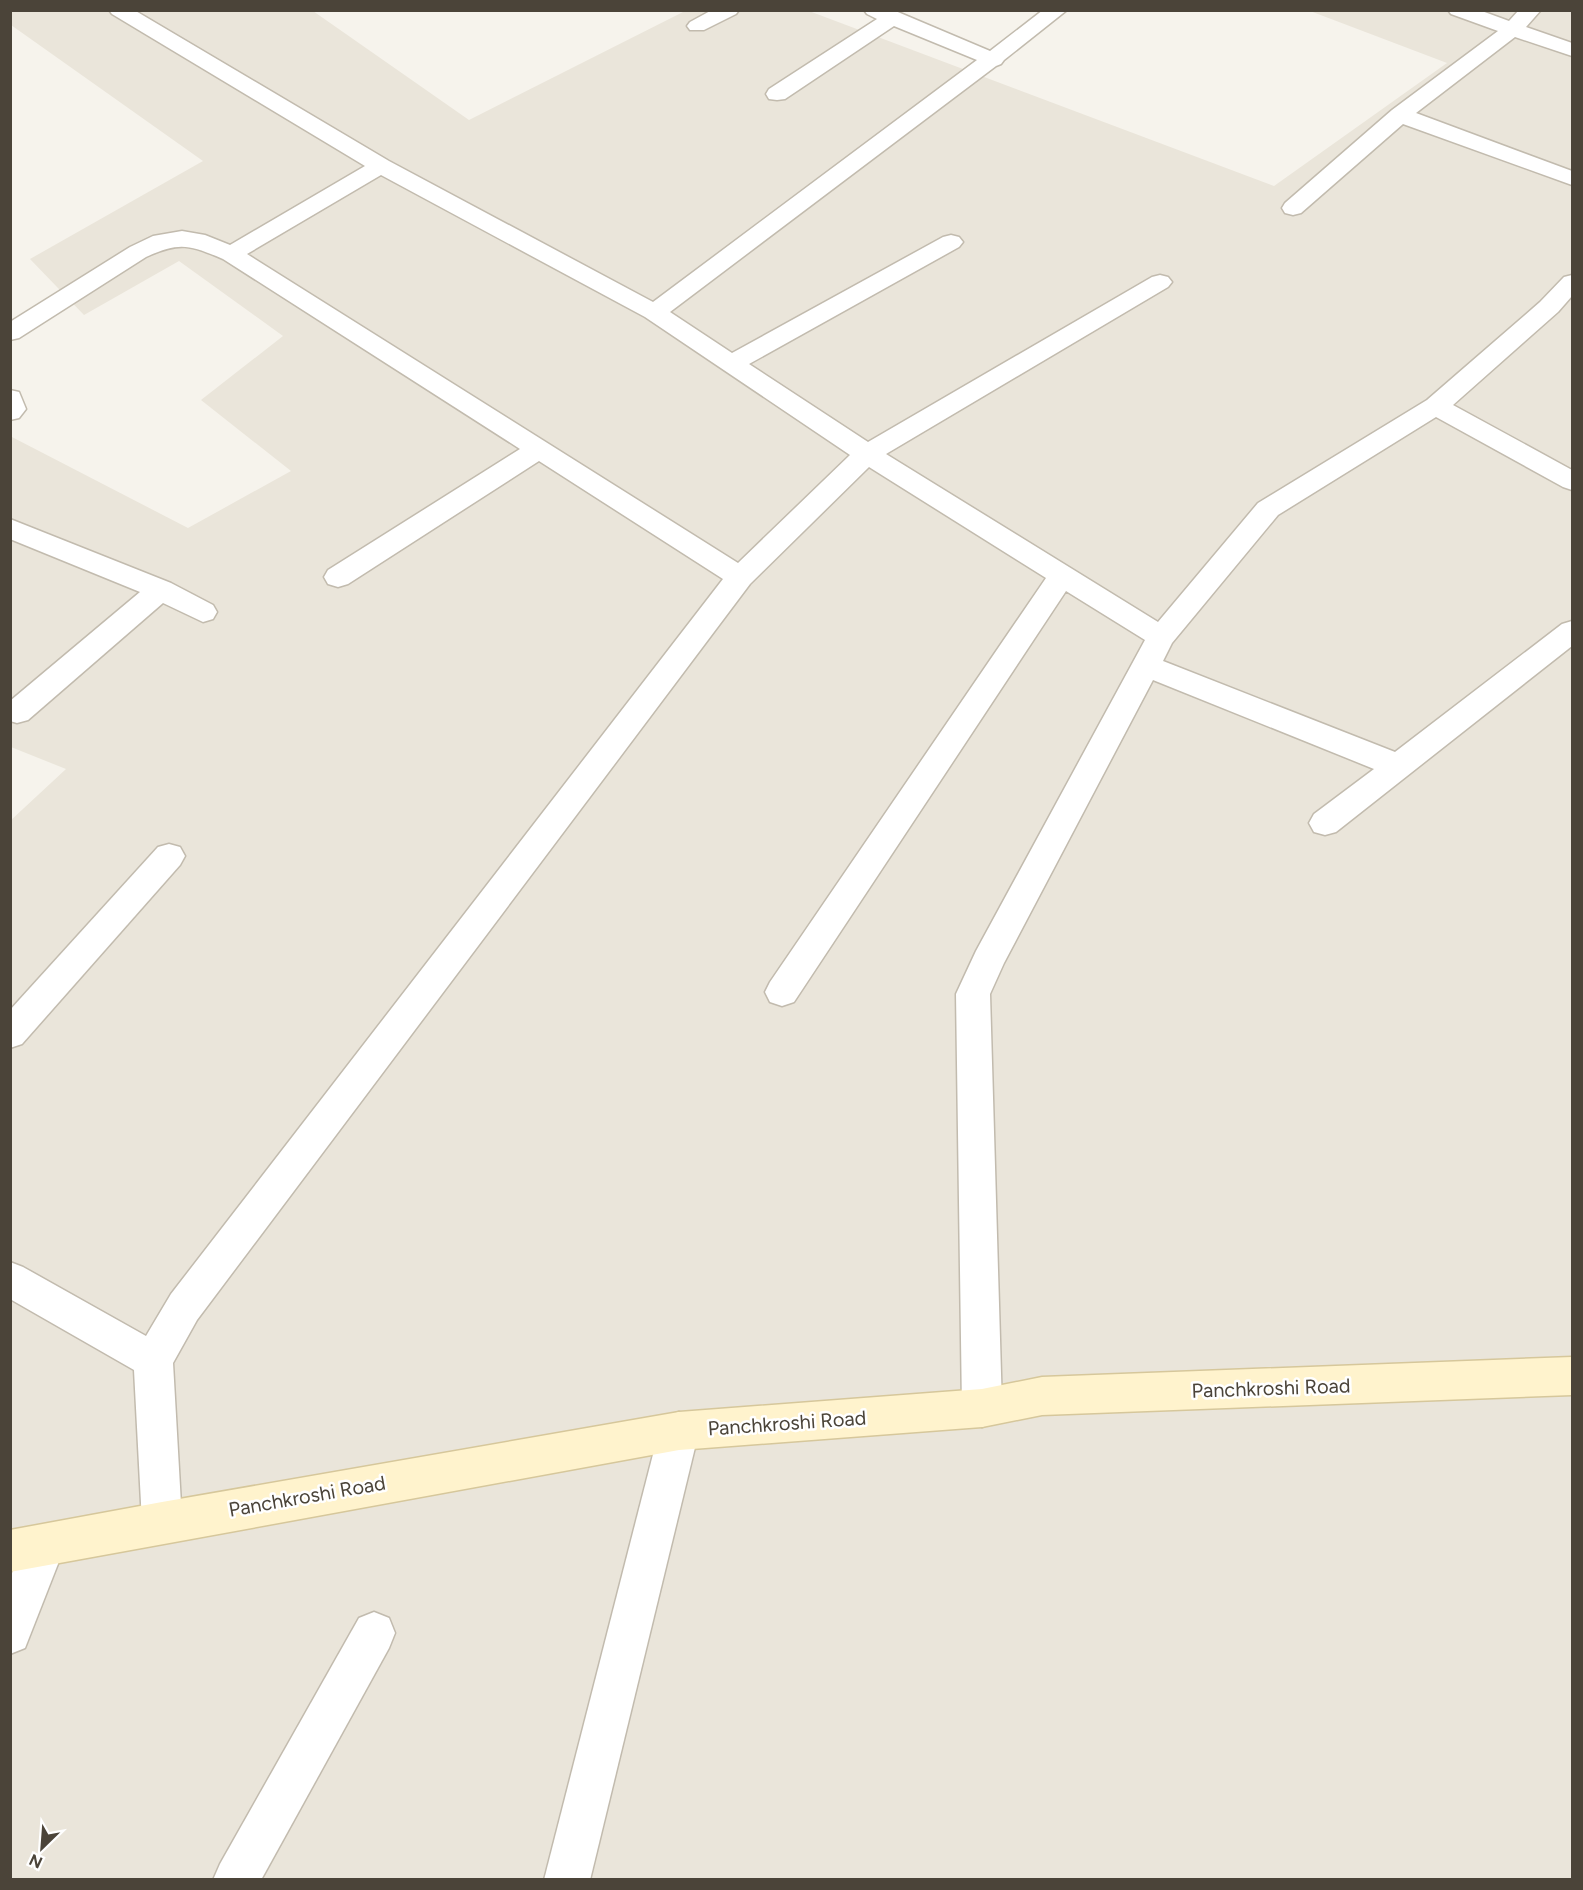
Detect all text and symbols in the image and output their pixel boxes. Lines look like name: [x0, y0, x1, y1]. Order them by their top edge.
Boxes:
street label: Panchkroshi Road: [1191, 1373, 1351, 1403]
street label: Panchkroshi Road: [707, 1405, 867, 1441]
street label: Panchkroshi Road: [227, 1470, 387, 1522]
north arrow: [12, 1818, 72, 1878]
text: N: [26, 1850, 45, 1872]

